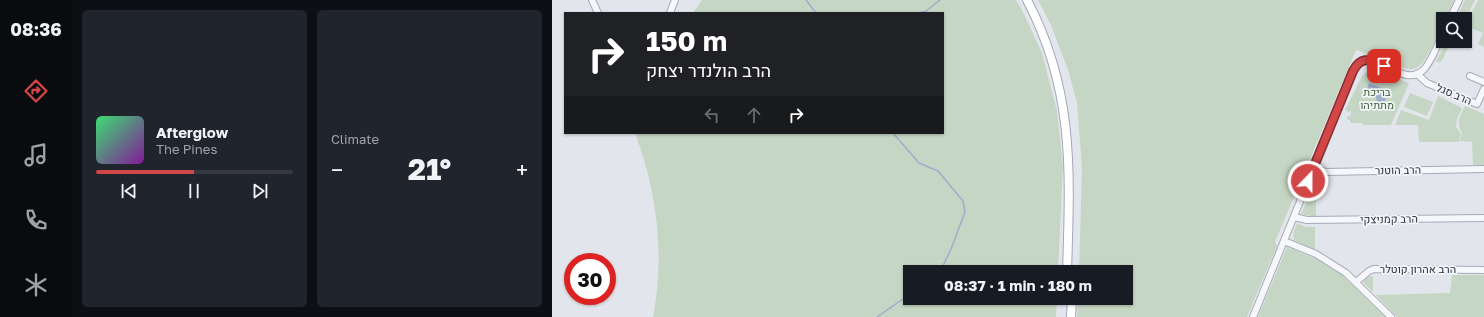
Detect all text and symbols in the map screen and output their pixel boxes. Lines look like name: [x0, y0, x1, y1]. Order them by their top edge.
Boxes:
map controls: [1436, 12, 1472, 48]
button: search: [1436, 12, 1472, 48]
text: 08:36: [10, 18, 62, 40]
text: 150 m: [646, 24, 727, 57]
icon: right: [580, 28, 632, 80]
pin: [1367, 49, 1401, 83]
icon: arrive: [1373, 55, 1395, 77]
text: הרב הולנדר יצחק: [646, 59, 771, 81]
icon: directions: [22, 77, 50, 105]
street label: הרב סגל: [1434, 80, 1474, 107]
park label: בריכת מתתיהו: [1360, 85, 1394, 111]
icon: left: [701, 104, 723, 126]
icon: ahead: [743, 104, 765, 126]
icon: right: [785, 104, 807, 126]
text: Afterglow: [156, 123, 228, 141]
text: Climate: [331, 131, 379, 147]
icon: music: [22, 141, 50, 169]
text: The Pines: [156, 141, 217, 157]
text: 21°: [408, 151, 451, 187]
text: −: [331, 156, 343, 183]
text: +: [516, 156, 528, 183]
position arrow: [1287, 160, 1329, 202]
street label: הרב הוטנר: [1375, 163, 1421, 176]
icon: previous: [118, 180, 140, 202]
icon: pause: [183, 180, 205, 202]
icon: next: [249, 180, 271, 202]
icon: phone: [22, 206, 50, 234]
street label: הרב קמניצקי: [1360, 211, 1418, 226]
speed limit sign: 30: [564, 253, 616, 305]
street label: הרב אהרון קוטלר: [1380, 262, 1456, 275]
icon: climate: [22, 271, 50, 299]
text: 08:37 · 1 min · 180 m: [944, 276, 1092, 294]

